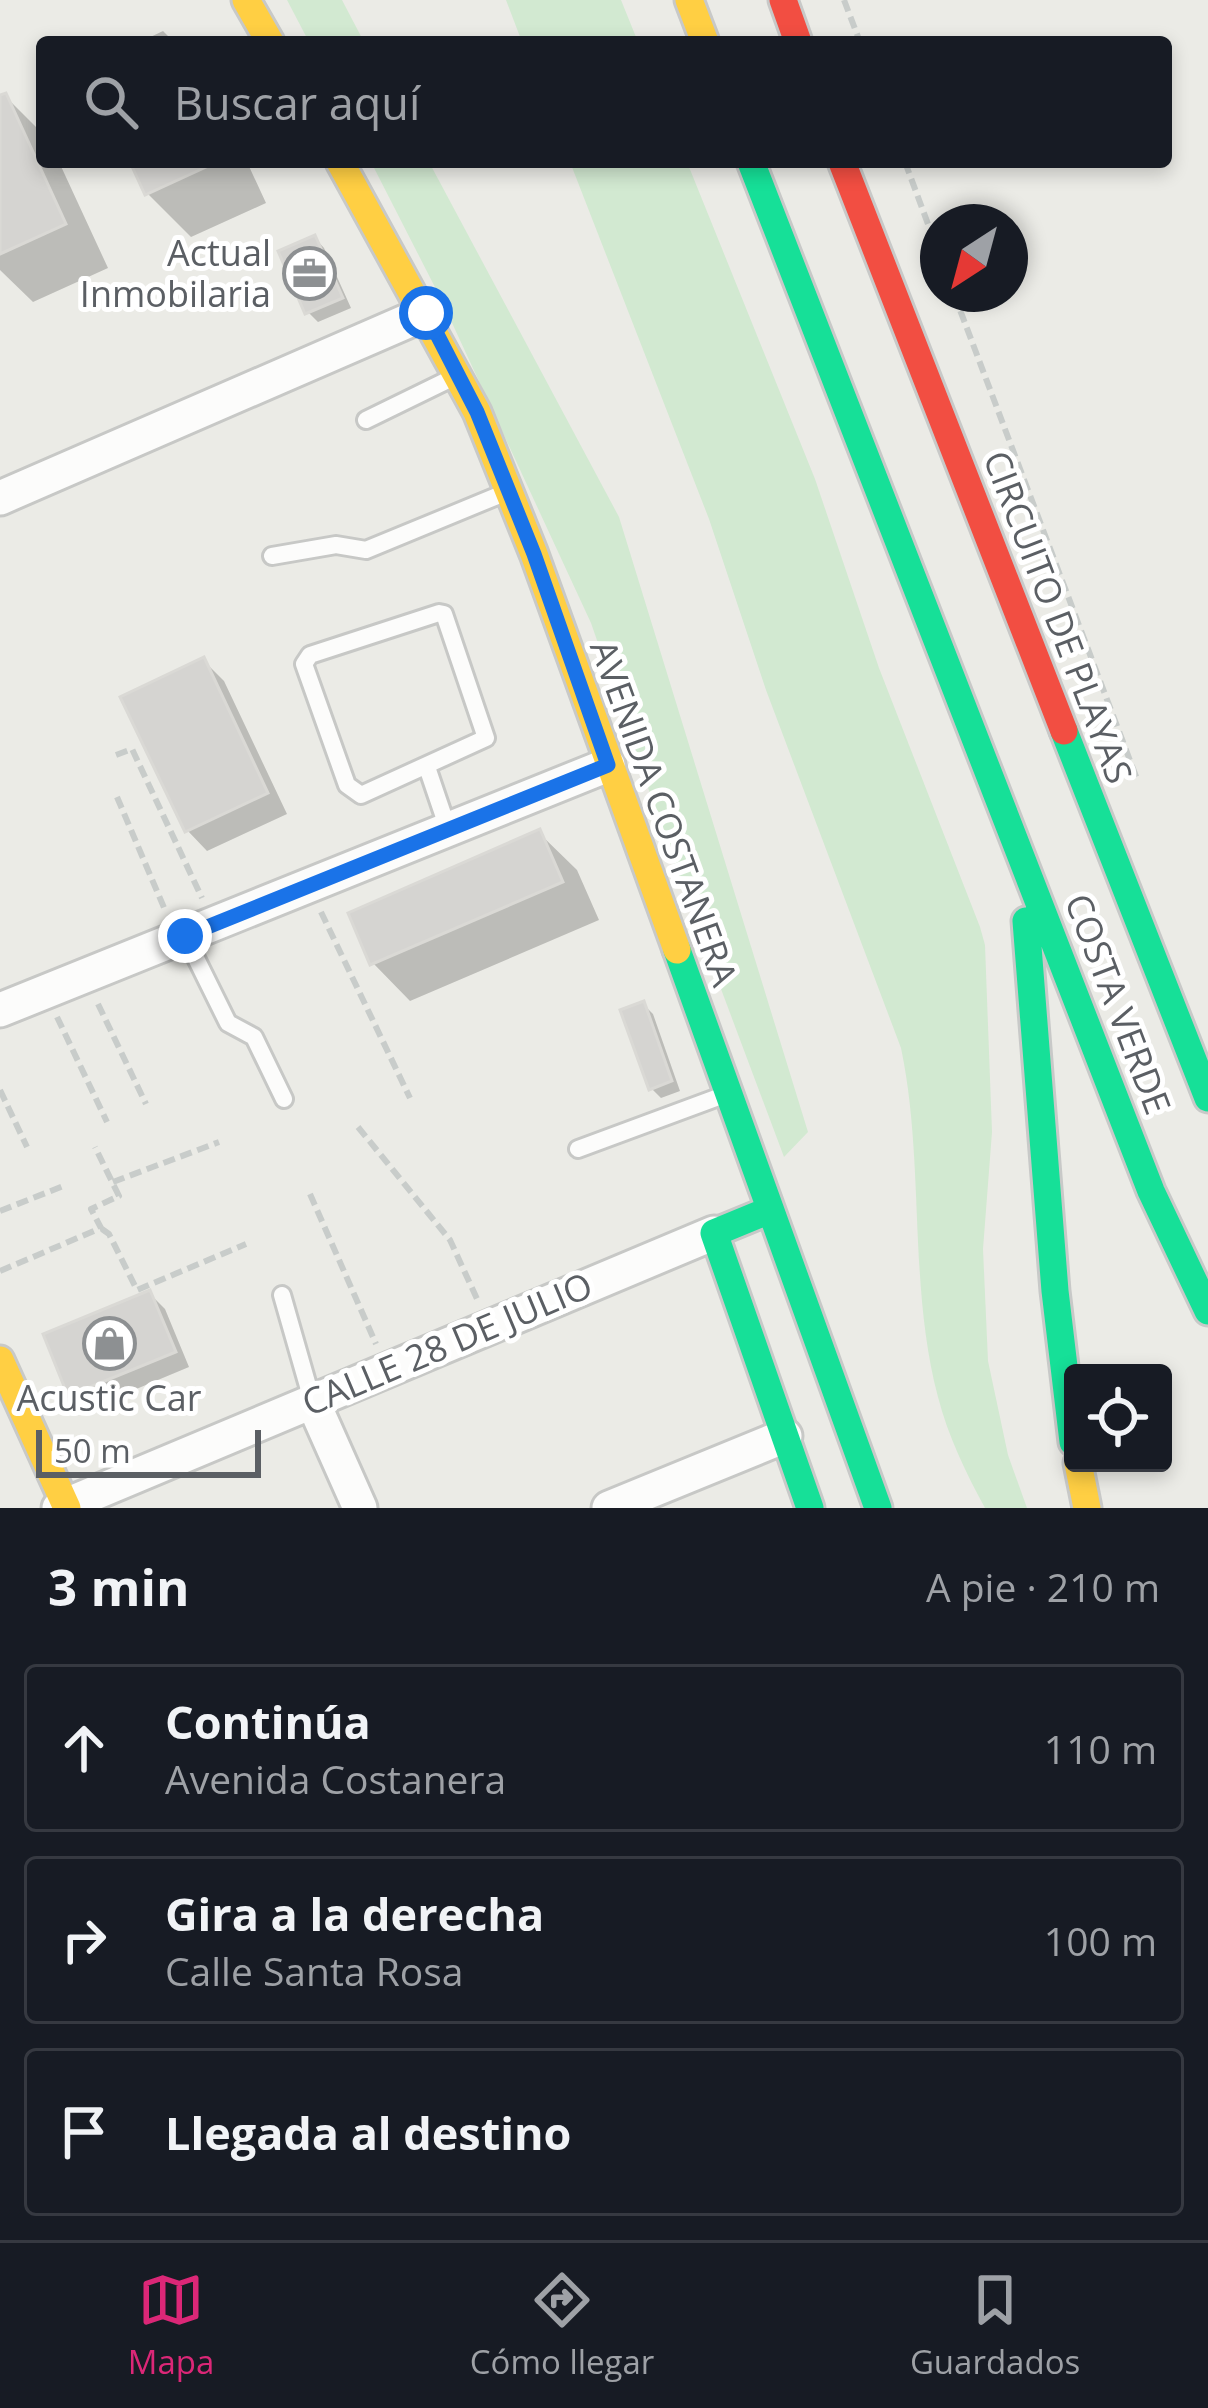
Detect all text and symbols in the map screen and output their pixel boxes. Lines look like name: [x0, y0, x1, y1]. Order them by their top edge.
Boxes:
search box: [36, 36, 1172, 168]
icon: search: [78, 69, 144, 135]
text: Buscar aquí: [174, 72, 420, 133]
north arrow: [920, 204, 1028, 312]
place label: Actual Inmobilaria: [80, 228, 271, 318]
office icon: Actual Inmobilaria: [282, 246, 338, 302]
route start: [399, 286, 453, 340]
street label: CIRCUITO DE PLAYAS: [972, 444, 1144, 790]
street label: AVENIDA COSTANERA: [579, 633, 750, 993]
street label: COSTA VERDE: [1054, 887, 1183, 1121]
route end: [158, 909, 212, 963]
street label: CALLE 28 DE JULIO: [294, 1260, 600, 1427]
shop icon: Acustic Car: [81, 1315, 137, 1371]
map controls: [1064, 1364, 1172, 1472]
button: locate: [1064, 1364, 1172, 1472]
place label: Acustic Car: [16, 1373, 202, 1422]
scale bar: [36, 1424, 261, 1477]
text: 50 m: [54, 1428, 131, 1473]
text: 3 min: [48, 1551, 190, 1621]
text: A pie · 210 m: [926, 1560, 1160, 1613]
text: Continúa: [165, 1691, 371, 1752]
icon: ahead: [51, 1715, 117, 1781]
text: 110 m: [1044, 1722, 1157, 1775]
text: Avenida Costanera: [165, 1752, 506, 1805]
text: Gira a la derecha: [165, 1883, 544, 1944]
icon: right: [51, 1907, 117, 1973]
text: 100 m: [1044, 1914, 1157, 1967]
text: Calle Santa Rosa: [165, 1944, 463, 1997]
icon: arrive: [51, 2099, 117, 2165]
text: Llegada al destino: [165, 2102, 571, 2163]
tab: Mapa: [128, 2267, 214, 2384]
tab: Cómo llegar: [470, 2267, 654, 2384]
tab: Guardados: [910, 2267, 1080, 2384]

